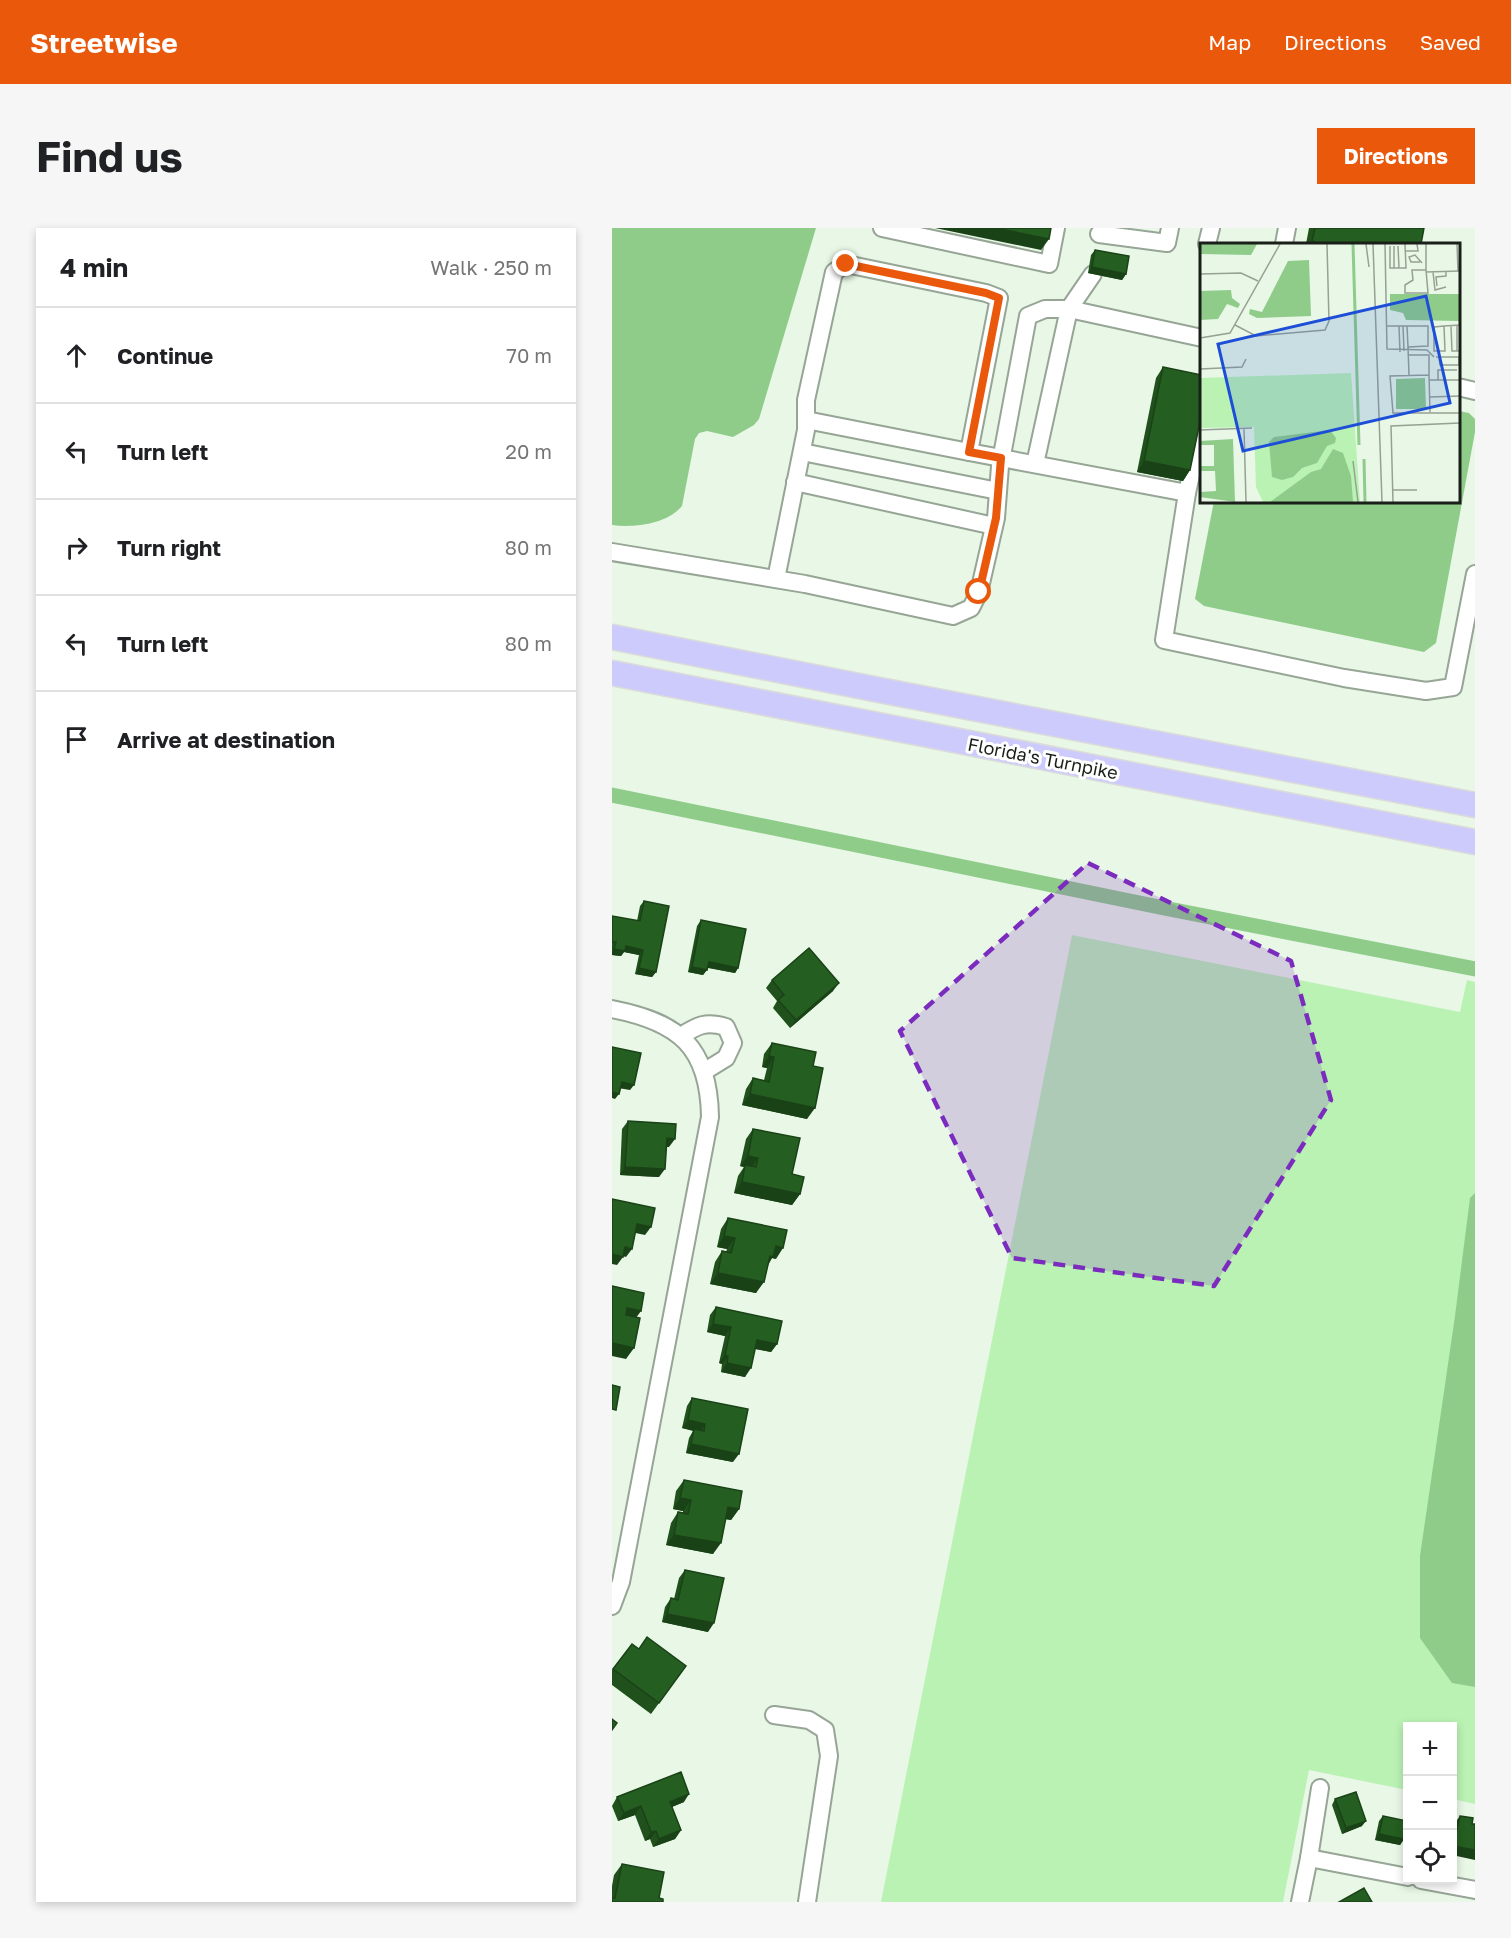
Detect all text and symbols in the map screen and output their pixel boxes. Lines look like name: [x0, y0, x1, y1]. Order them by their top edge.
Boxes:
text: Streetwise: [30, 26, 178, 59]
text: Map: [1208, 29, 1251, 55]
text: Directions: [1284, 29, 1387, 55]
text: Saved: [1420, 29, 1481, 55]
button: Directions: [1317, 128, 1475, 184]
text: Find us: [36, 131, 183, 181]
inset map: [1200, 243, 1460, 502]
route end: [832, 250, 858, 276]
text: 4 min: [60, 252, 128, 283]
text: Walk · 250 m: [430, 255, 552, 279]
icon: ahead: [60, 339, 93, 372]
text: Continue: [117, 342, 213, 369]
text: 70 m: [506, 343, 552, 367]
icon: left: [60, 435, 93, 468]
text: Turn left: [117, 438, 208, 465]
text: 20 m: [505, 439, 552, 463]
icon: right: [60, 531, 93, 564]
text: Turn right: [117, 534, 221, 561]
text: 80 m: [505, 535, 552, 559]
route start: [965, 578, 991, 604]
icon: left: [60, 627, 93, 660]
text: Turn left: [117, 630, 208, 657]
text: 80 m: [505, 631, 552, 655]
icon: arrive: [60, 723, 93, 756]
text: Arrive at destination: [117, 726, 335, 753]
street label: Florida's Turnpike: [966, 733, 1120, 783]
map controls: [1403, 1722, 1457, 1884]
button: +: [1403, 1722, 1457, 1776]
button: −: [1403, 1776, 1457, 1830]
button: locate: [1403, 1830, 1457, 1884]

